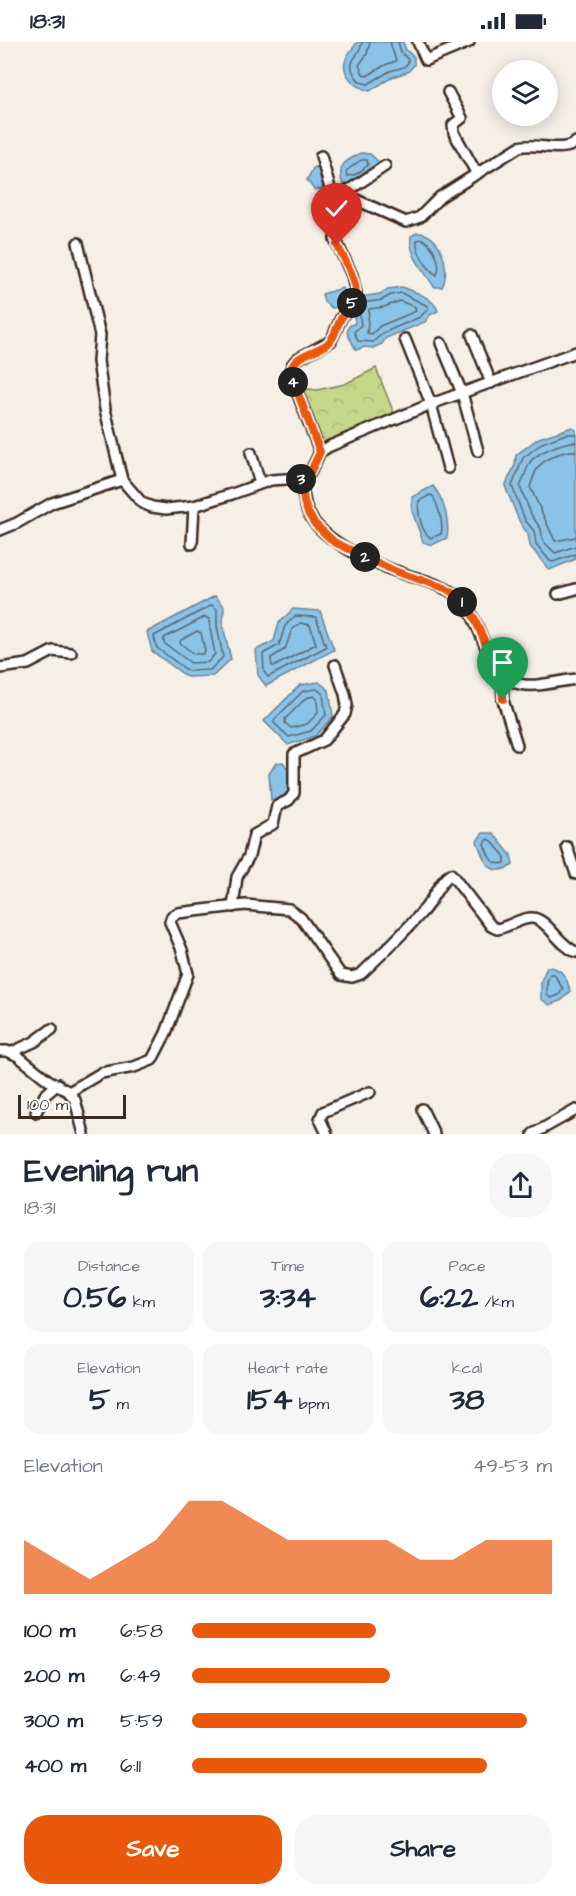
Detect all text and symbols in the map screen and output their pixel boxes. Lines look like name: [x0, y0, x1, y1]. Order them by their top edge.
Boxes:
text: 18:31: [30, 6, 65, 37]
map controls: [492, 60, 558, 126]
button: layers: [492, 60, 558, 126]
pin: [311, 183, 362, 245]
icon: check: [320, 192, 353, 225]
pin: 5: [337, 288, 367, 318]
text: 5: [346, 292, 358, 314]
pin: 4: [278, 367, 308, 397]
text: 4: [288, 371, 298, 393]
pin: 3: [286, 464, 316, 494]
text: 3: [297, 468, 305, 490]
pin: 2: [350, 542, 380, 572]
text: 2: [360, 546, 370, 568]
pin: 1: [447, 587, 477, 617]
text: 1: [461, 591, 463, 613]
pin: [477, 637, 528, 699]
icon: arrive: [486, 646, 519, 679]
scale bar: [18, 1092, 126, 1120]
text: 100 m: [27, 1094, 68, 1116]
text: Evening run: [24, 1148, 198, 1194]
button: share: [489, 1154, 552, 1217]
text: 18:31: [24, 1194, 56, 1222]
text: Distance: [78, 1255, 140, 1277]
text: Time: [271, 1255, 305, 1277]
text: Pace: [448, 1255, 486, 1277]
text: 0.56: [63, 1277, 126, 1319]
text: 3:34: [260, 1277, 316, 1319]
text: 6:22: [420, 1277, 478, 1319]
text: km: [126, 1291, 155, 1313]
text: /km: [478, 1291, 514, 1313]
text: Elevation: [78, 1357, 140, 1379]
text: Heart rate: [248, 1357, 328, 1379]
text: kcal: [452, 1357, 482, 1379]
text: 5: [89, 1379, 110, 1421]
text: 154: [247, 1379, 292, 1421]
text: 38: [450, 1379, 484, 1421]
text: m: [110, 1393, 129, 1415]
text: bpm: [292, 1393, 329, 1415]
text: Elevation: [24, 1452, 103, 1480]
text: 49–53 m: [473, 1452, 552, 1480]
text: 100 m: [24, 1617, 75, 1645]
text: 6:58: [120, 1617, 163, 1645]
text: 200 m: [24, 1662, 84, 1690]
text: 6:49: [120, 1662, 161, 1690]
text: 300 m: [24, 1707, 83, 1735]
text: 5:59: [120, 1707, 163, 1735]
text: 400 m: [24, 1752, 86, 1780]
text: 6:11: [120, 1752, 141, 1780]
button: Save: [24, 1815, 282, 1884]
button: Share: [294, 1815, 552, 1884]

